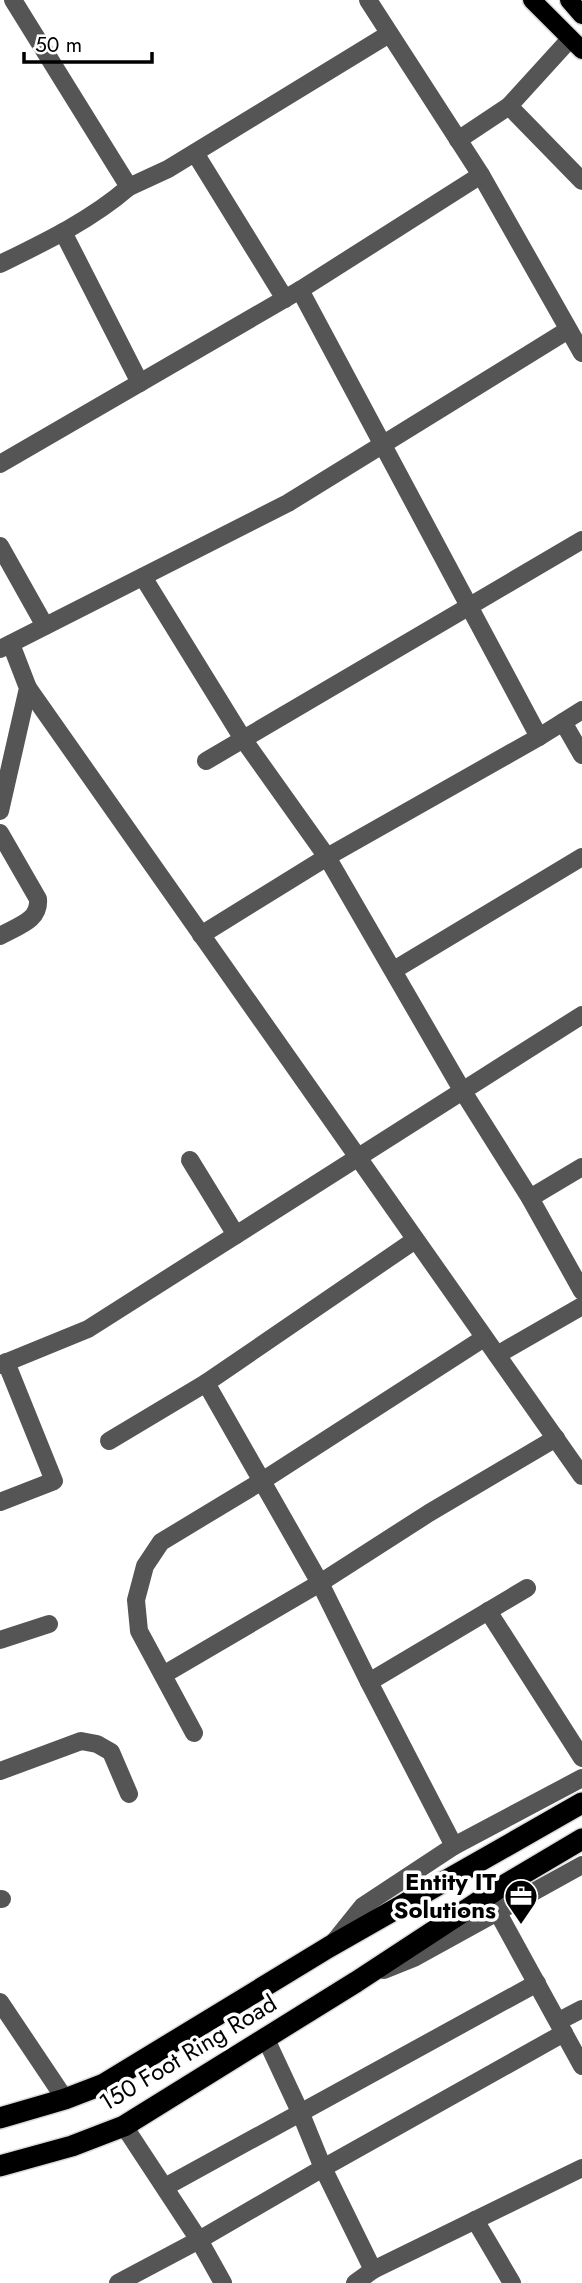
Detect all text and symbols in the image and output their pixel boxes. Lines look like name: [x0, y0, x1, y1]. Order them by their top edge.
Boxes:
scale bar: [24, 21, 152, 65]
text: 50 m: [35, 30, 82, 60]
place label: Entity IT Solutions: [393, 1864, 497, 1927]
office icon: Entity IT Solutions: [502, 1877, 540, 1926]
street label: 150 Foot Ring Road: [92, 1986, 283, 2119]

